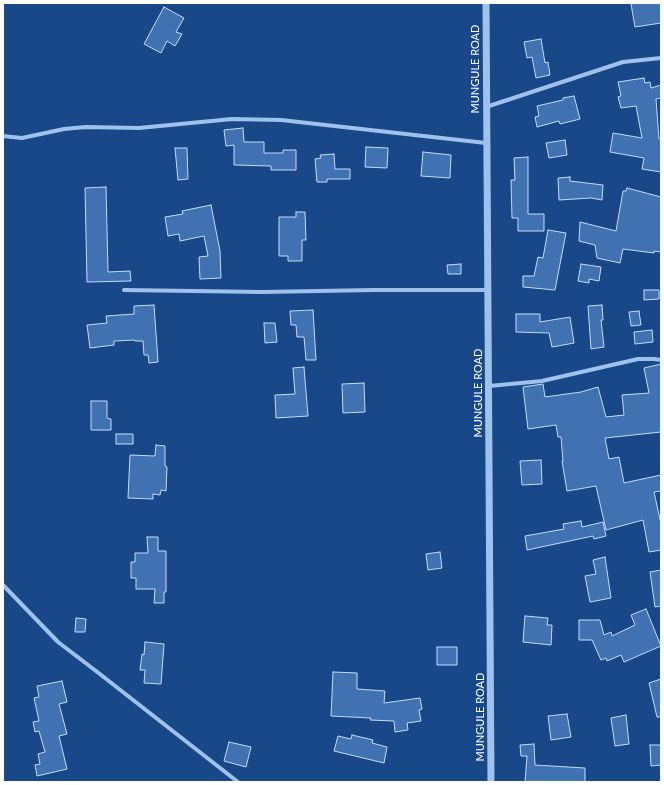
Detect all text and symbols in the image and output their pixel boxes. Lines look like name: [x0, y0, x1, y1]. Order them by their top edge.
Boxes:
street label: MUNGULE ROAD: [468, 25, 482, 113]
street label: MUNGULE ROAD: [471, 349, 485, 437]
street label: MUNGULE ROAD: [473, 673, 487, 761]

